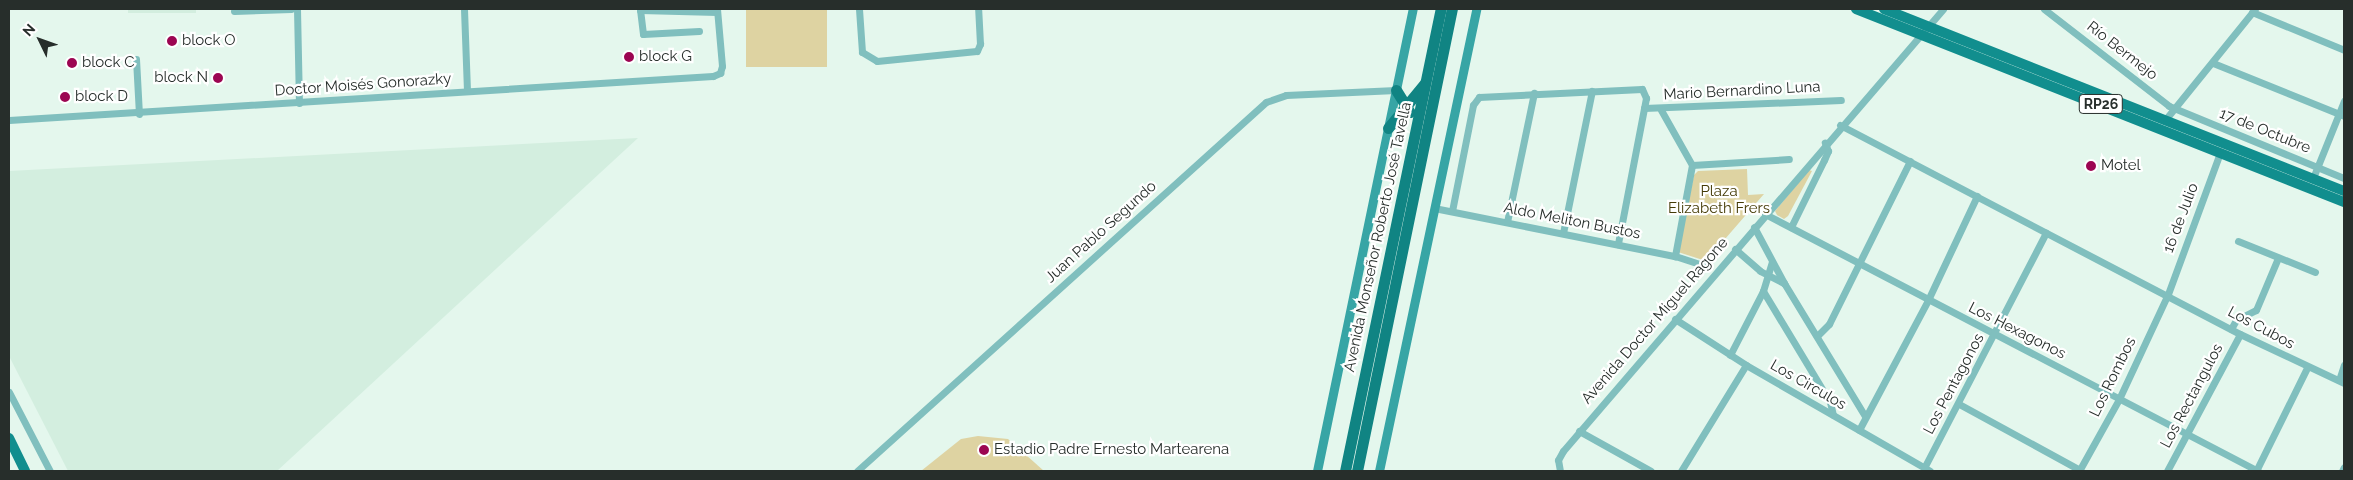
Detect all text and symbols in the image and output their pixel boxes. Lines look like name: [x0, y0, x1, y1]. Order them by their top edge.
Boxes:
north arrow: [15, 15, 65, 65]
street label: Río Bermejo: [2083, 18, 2161, 84]
text: N: [19, 21, 38, 39]
place label: block O: [182, 32, 236, 50]
marker: block O: [166, 35, 178, 47]
place label: block G: [639, 48, 692, 66]
marker: block G: [623, 51, 635, 63]
place label: block C: [82, 54, 135, 72]
marker: block C: [66, 57, 78, 69]
place label: block N: [154, 69, 208, 87]
street label: Doctor Moisés Gonorazky: [274, 70, 452, 100]
marker: block N: [212, 72, 224, 84]
street label: Mario Bernardino Luna: [1663, 78, 1821, 104]
place label: block D: [75, 88, 128, 106]
marker: block D: [59, 91, 71, 103]
road number: RP26: [2078, 92, 2124, 116]
street label: Avenida Monseñor Roberto José Tavella: [1340, 100, 1416, 374]
street label: 17 de Octubre: [2217, 105, 2313, 157]
place label: Motel: [2101, 157, 2141, 175]
marker: Motel: [2085, 160, 2097, 172]
street label: Juan Pablo Segundo: [1042, 177, 1160, 287]
street label: 16 de Julio: [2159, 180, 2203, 256]
park label: Plaza Elizabeth Frers: [1668, 182, 1770, 217]
street label: Aldo Meliton Bustos: [1502, 199, 1642, 243]
street label: Avenida Doctor Miguel Ragone: [1578, 234, 1732, 408]
street label: Los Hexagonos: [1965, 299, 2069, 363]
street label: Los Cubos: [2224, 303, 2298, 353]
street label: Los Pentagonos: [1920, 331, 1988, 437]
street label: Los Rombos: [2086, 334, 2140, 420]
street label: Los Rectangulos: [2157, 341, 2227, 451]
street label: Los Circulos: [1767, 356, 1849, 414]
place label: Estadio Padre Ernesto Martearena: [994, 441, 1229, 459]
marker: Estadio Padre Ernesto Martearena: [978, 444, 990, 456]

